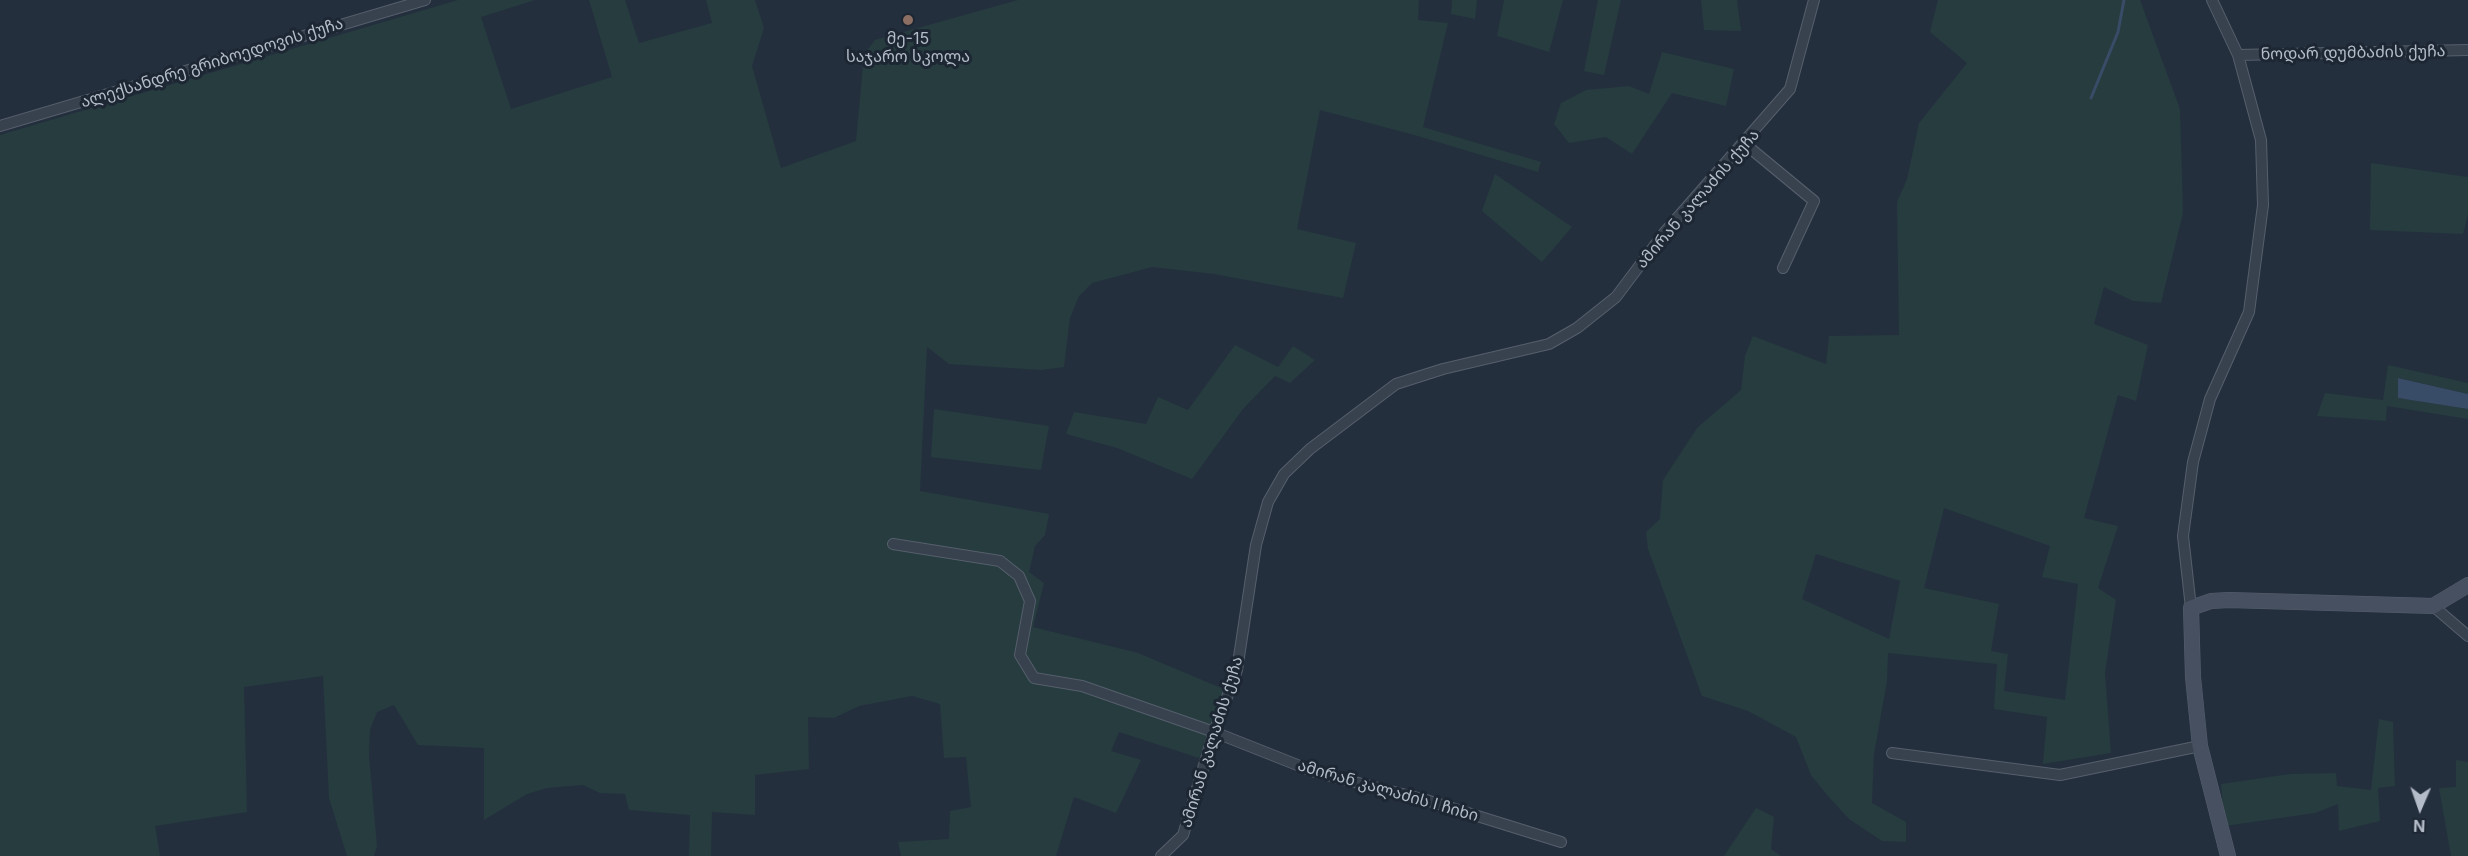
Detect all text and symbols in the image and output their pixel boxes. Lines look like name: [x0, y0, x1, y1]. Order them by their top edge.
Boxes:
marker: მე-15 საჯარო სკოლა: [901, 13, 915, 27]
street label: ალექსანდრე გრიბოედოვის ქუჩა: [78, 14, 346, 112]
place label: მე-15 საჯარო სკოლა: [846, 29, 970, 67]
street label: ნოდარ დუმბაძის ქუჩა: [2260, 42, 2446, 64]
street label: ამირან კალაძის ქუჩა: [1632, 126, 1764, 272]
street label: ამირან კალაძის ქუჩა: [1177, 654, 1247, 830]
street label: ამირან კალაძის I ჩიხი: [1296, 756, 1480, 826]
north arrow: [2390, 778, 2450, 838]
text: N: [2413, 816, 2426, 836]

